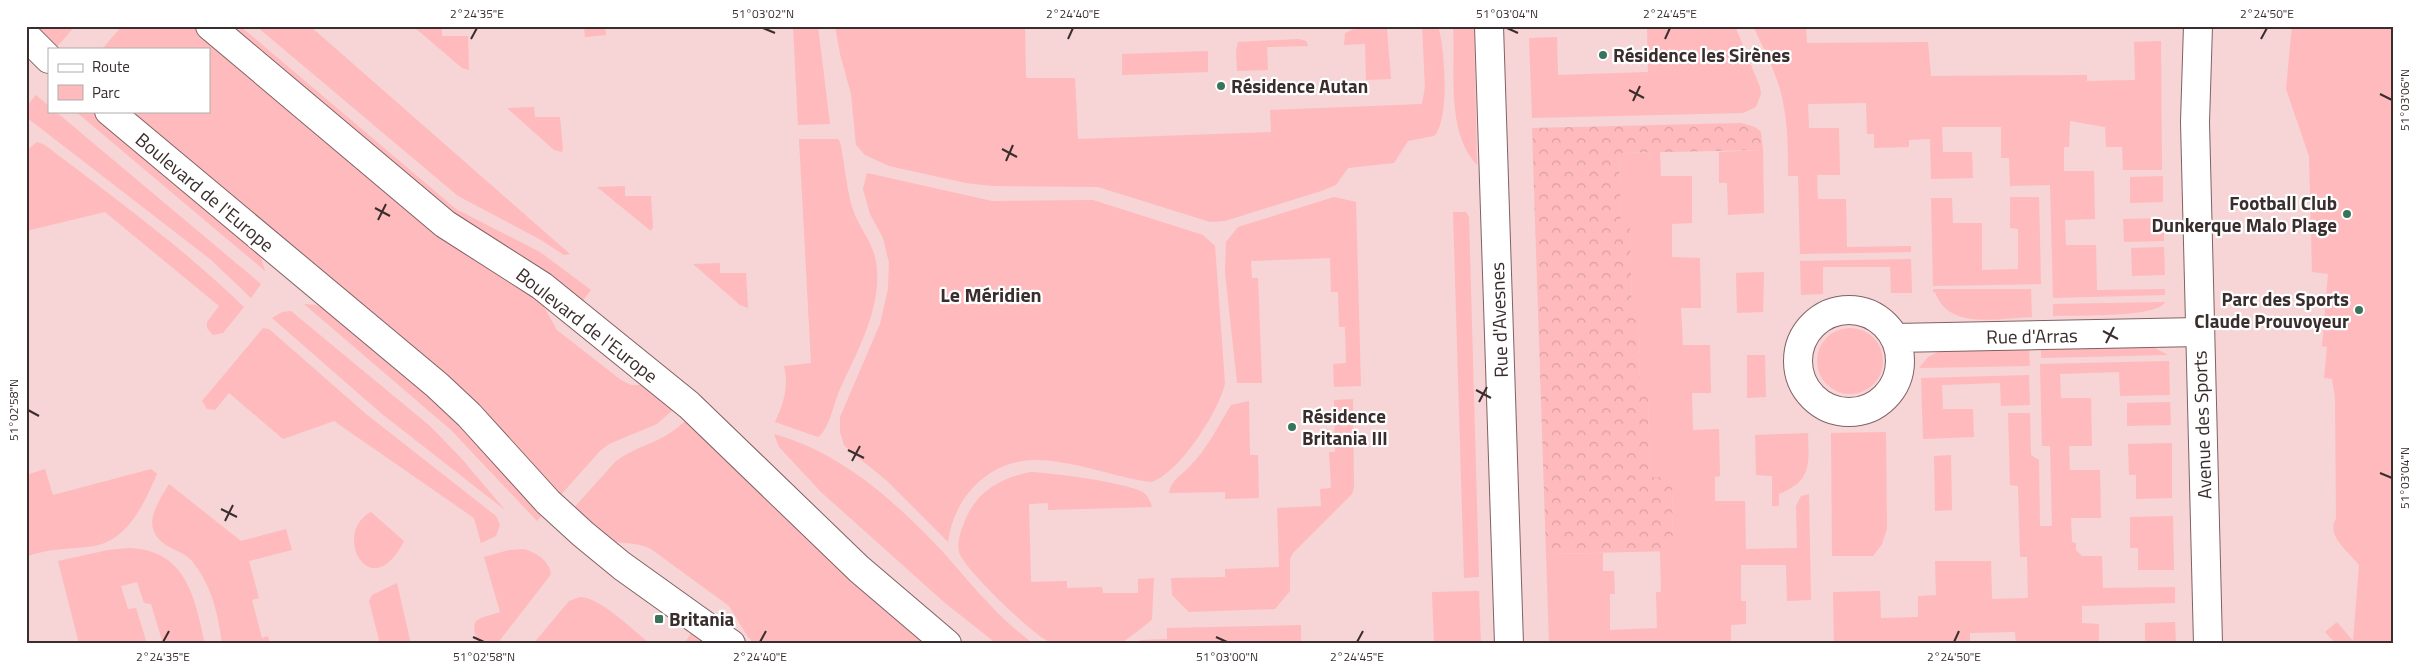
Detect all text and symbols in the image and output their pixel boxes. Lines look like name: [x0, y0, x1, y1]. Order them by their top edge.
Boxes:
text: 2°24'35"E: [450, 4, 504, 23]
text: 51°03'02"N: [732, 4, 794, 23]
text: 2°24'40"E: [1046, 4, 1100, 23]
text: 51°03'04"N: [1476, 4, 1538, 23]
text: 2°24'45"E: [1643, 4, 1697, 23]
text: 2°24'50"E: [2240, 4, 2294, 23]
place label: Résidence les Sirènes: [1613, 40, 1790, 69]
legend: [48, 48, 210, 112]
marker: Résidence les Sirènes: [1597, 49, 1609, 61]
text: Route: [92, 55, 130, 78]
text: 51°03'06"N: [2395, 69, 2414, 131]
place label: Résidence Autan: [1231, 71, 1368, 100]
marker: Résidence Autan: [1215, 80, 1227, 92]
text: Parc: [92, 81, 120, 104]
street label: Boulevard de l'Europe: [130, 125, 281, 258]
place label: Football Club Dunkerque Malo Plage: [2152, 188, 2337, 239]
marker: Football Club Dunkerque Malo Plage: [2341, 208, 2353, 220]
street label: Boulevard de l'Europe: [510, 260, 665, 389]
street label: Rue d'Avesnes: [1482, 262, 1515, 378]
district label: Le Méridien: [940, 279, 1042, 310]
place label: Parc des Sports Claude Prouvoyeur: [2194, 284, 2349, 335]
marker: Parc des Sports Claude Prouvoyeur: [2353, 304, 2365, 316]
street label: Rue d'Arras: [1986, 320, 2078, 351]
street label: Avenue des Sports: [2184, 350, 2219, 500]
text: 51°02'58"N: [4, 379, 23, 441]
place label: Résidence Britania III: [1302, 401, 1388, 452]
marker: Résidence Britania III: [1286, 421, 1298, 433]
text: 51°03'04"N: [2395, 447, 2414, 509]
place label: Britania: [669, 604, 735, 633]
marker: Britania: [653, 613, 665, 625]
text: 2°24'35"E: [136, 647, 190, 666]
text: 51°02'58"N: [453, 647, 515, 666]
text: 2°24'40"E: [733, 647, 787, 666]
text: 51°03'00"N: [1196, 647, 1258, 666]
text: 2°24'45"E: [1330, 647, 1384, 666]
text: 2°24'50"E: [1927, 647, 1981, 666]

